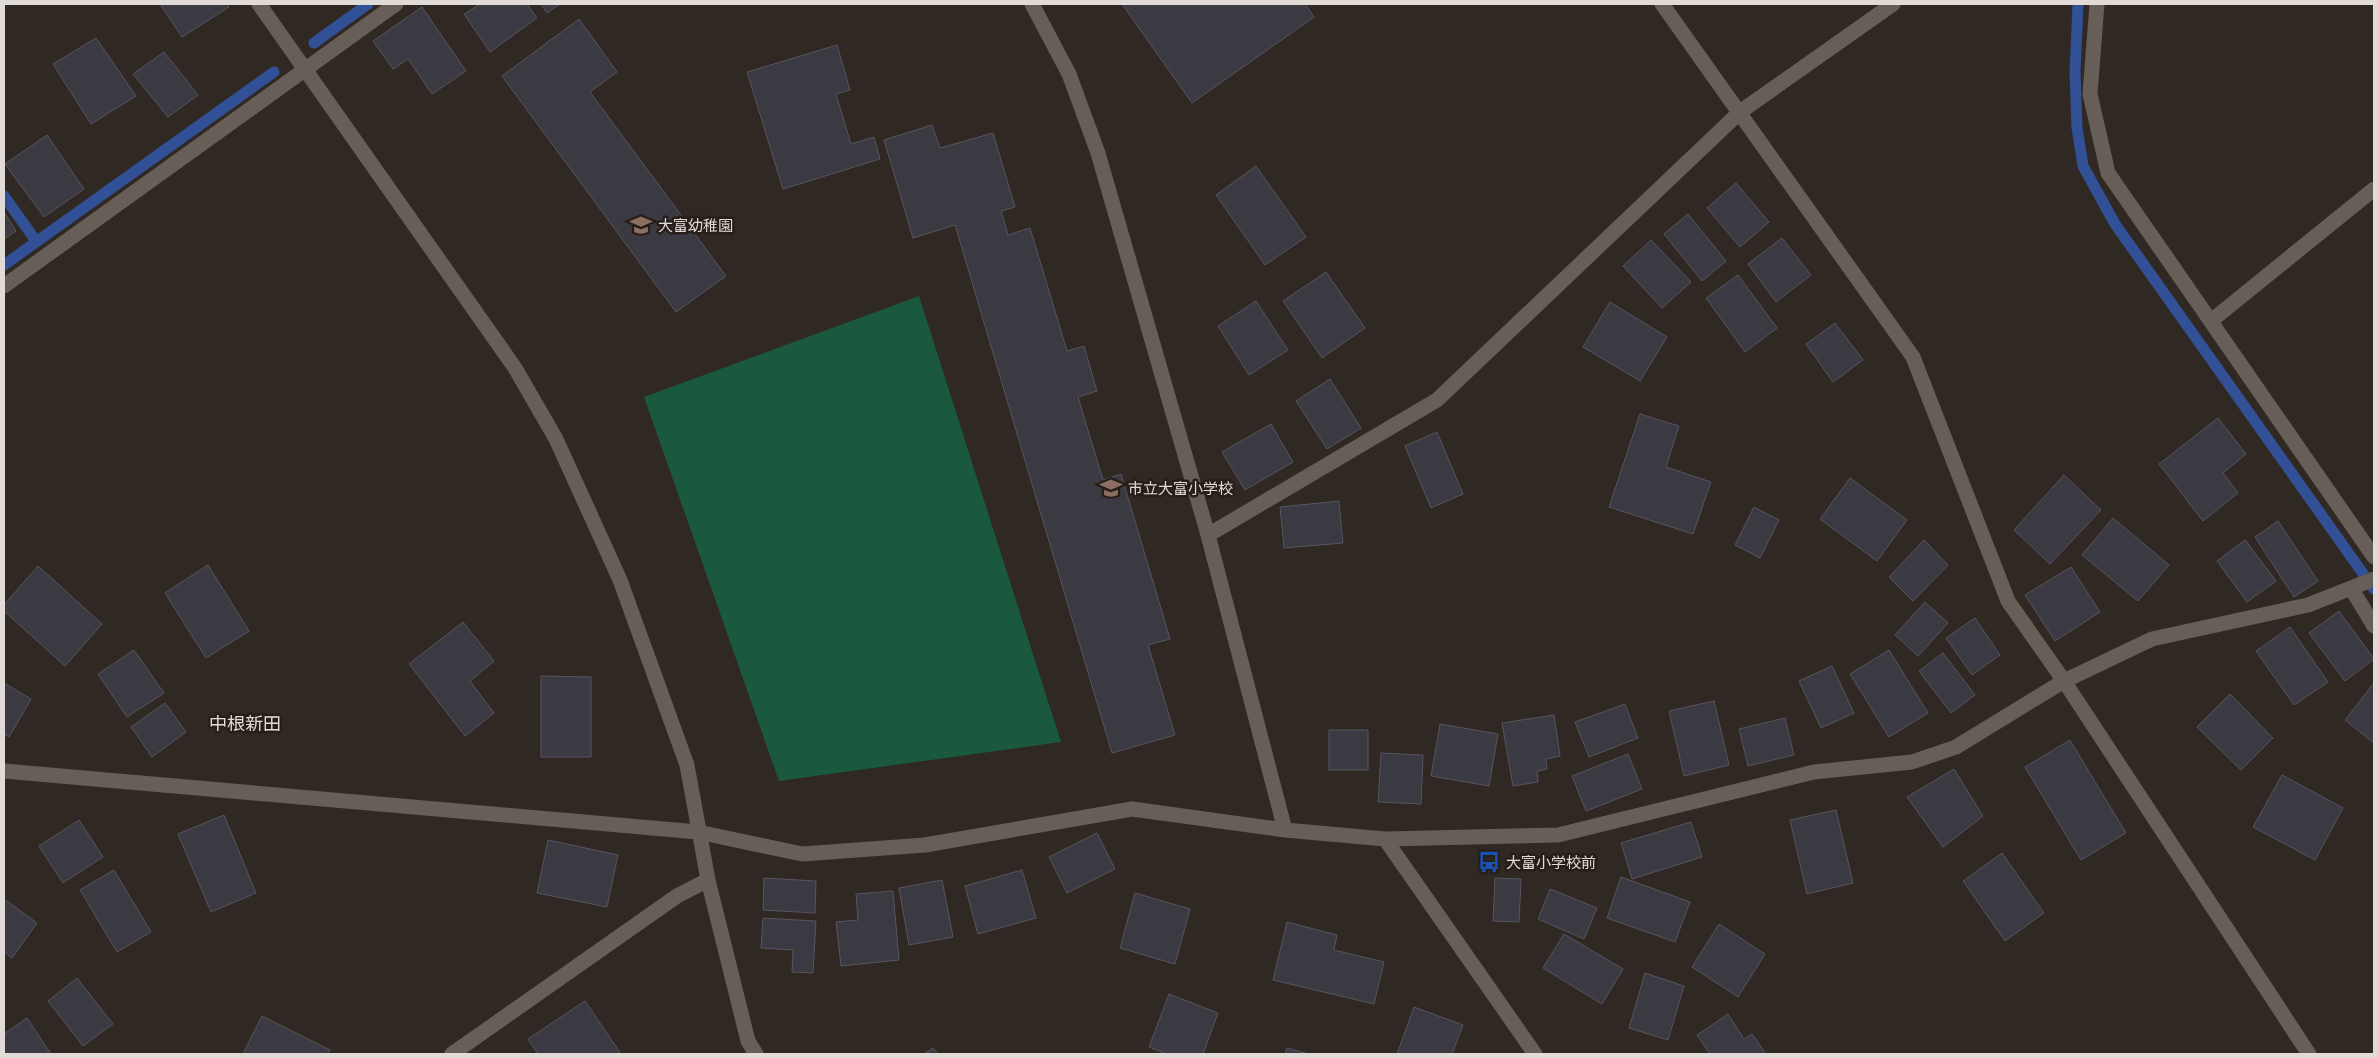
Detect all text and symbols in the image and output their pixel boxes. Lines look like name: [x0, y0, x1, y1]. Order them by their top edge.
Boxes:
school or university icon: 大富幼稚園: [628, 212, 654, 238]
place label: 大富幼稚園: [658, 216, 733, 235]
school or university icon: 市立大富小学校: [1098, 475, 1124, 501]
place label: 市立大富小学校: [1128, 479, 1233, 498]
district label: 中根新田: [209, 712, 281, 735]
bus stop icon: 大富小学校前: [1476, 849, 1502, 875]
place label: 大富小学校前: [1506, 853, 1596, 872]

